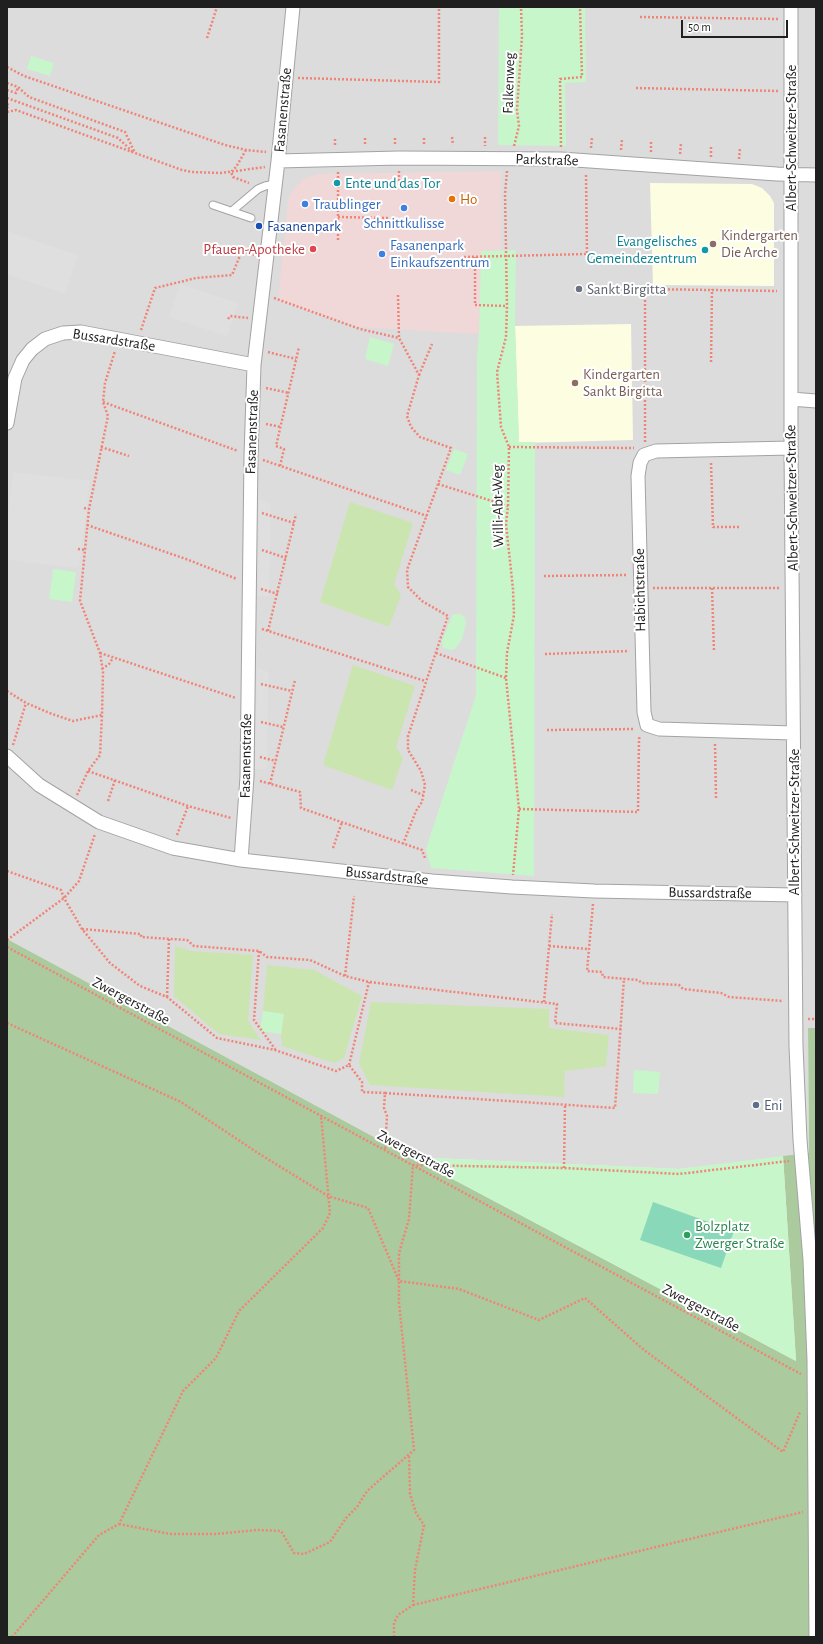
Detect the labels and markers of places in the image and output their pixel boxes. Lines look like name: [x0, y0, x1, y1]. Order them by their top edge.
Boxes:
place label: Ente und das Tor: [345, 174, 440, 192]
marker: Ente und das Tor: [332, 178, 342, 188]
place label: Ho: [460, 190, 477, 208]
marker: Ho: [447, 194, 457, 204]
place label: Traublinger: [313, 195, 381, 213]
marker: Traublinger: [300, 199, 310, 209]
marker: Schnittkulisse: [399, 203, 409, 213]
place label: Schnittkulisse: [364, 214, 444, 232]
place label: Fasanenpark: [267, 217, 341, 235]
marker: Fasanenpark: [254, 221, 264, 231]
place label: Kindergarten Die Arche: [721, 226, 798, 261]
place label: Evangelisches Gemeindezentrum: [587, 232, 697, 267]
place label: Fasanenpark Einkaufszentrum: [390, 236, 489, 271]
marker: Kindergarten Die Arche: [708, 239, 718, 249]
place label: Pfauen-Apotheke: [203, 240, 305, 258]
marker: Pfauen-Apotheke: [308, 244, 318, 254]
marker: Evangelisches Gemeindezentrum: [700, 245, 710, 255]
marker: Fasanenpark Einkaufszentrum: [377, 249, 387, 259]
place label: Sankt Birgitta: [587, 280, 666, 298]
marker: Sankt Birgitta: [574, 284, 584, 294]
place label: Kindergarten Sankt Birgitta: [583, 365, 662, 400]
marker: Kindergarten Sankt Birgitta: [570, 378, 580, 388]
place label: Eni: [764, 1096, 782, 1114]
marker: Eni: [751, 1100, 761, 1110]
place label: Bolzplatz Zwerger Straße: [695, 1217, 785, 1252]
marker: Bolzplatz Zwerger Straße: [682, 1230, 692, 1240]

